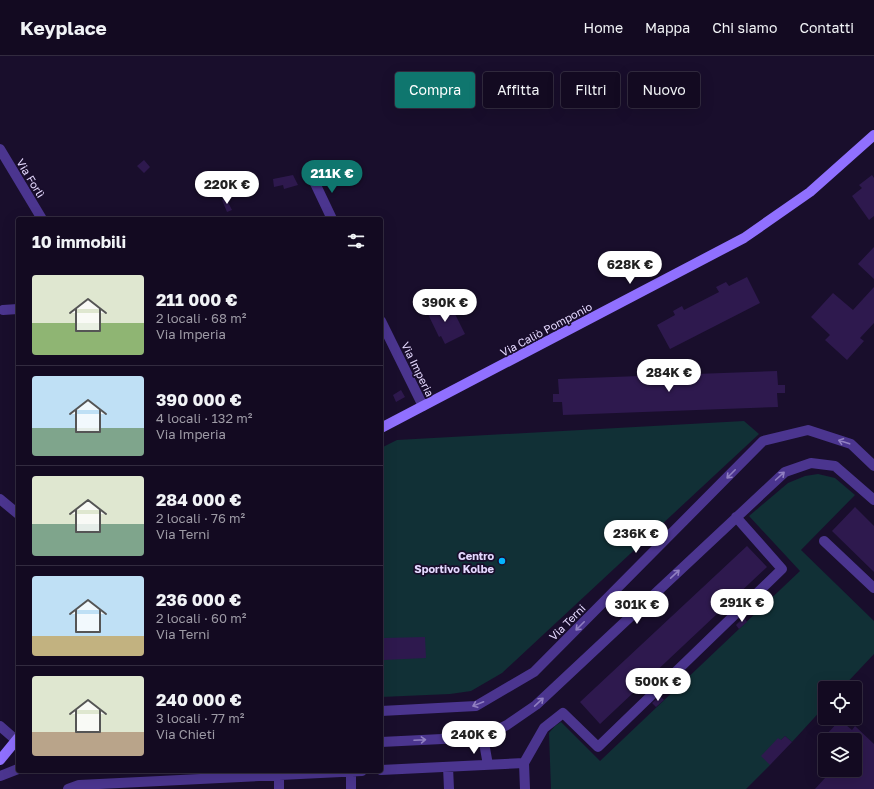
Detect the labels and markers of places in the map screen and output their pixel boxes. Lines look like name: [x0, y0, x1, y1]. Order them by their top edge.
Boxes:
pin: 211K €: [299, 160, 365, 194]
pin: 220K €: [194, 171, 260, 205]
pin: 628K €: [597, 251, 663, 285]
pin: 390K €: [412, 289, 478, 323]
pin: 284K €: [636, 359, 702, 393]
pin: 236K €: [603, 520, 669, 554]
place label: Centro Sportivo Kolbe: [414, 549, 495, 575]
marker: Centro Sportivo Kolbe: [497, 556, 507, 566]
pin: 291K €: [709, 589, 775, 623]
pin: 301K €: [604, 591, 670, 625]
pin: 500K €: [625, 668, 691, 702]
pin: 240K €: [441, 721, 507, 755]

